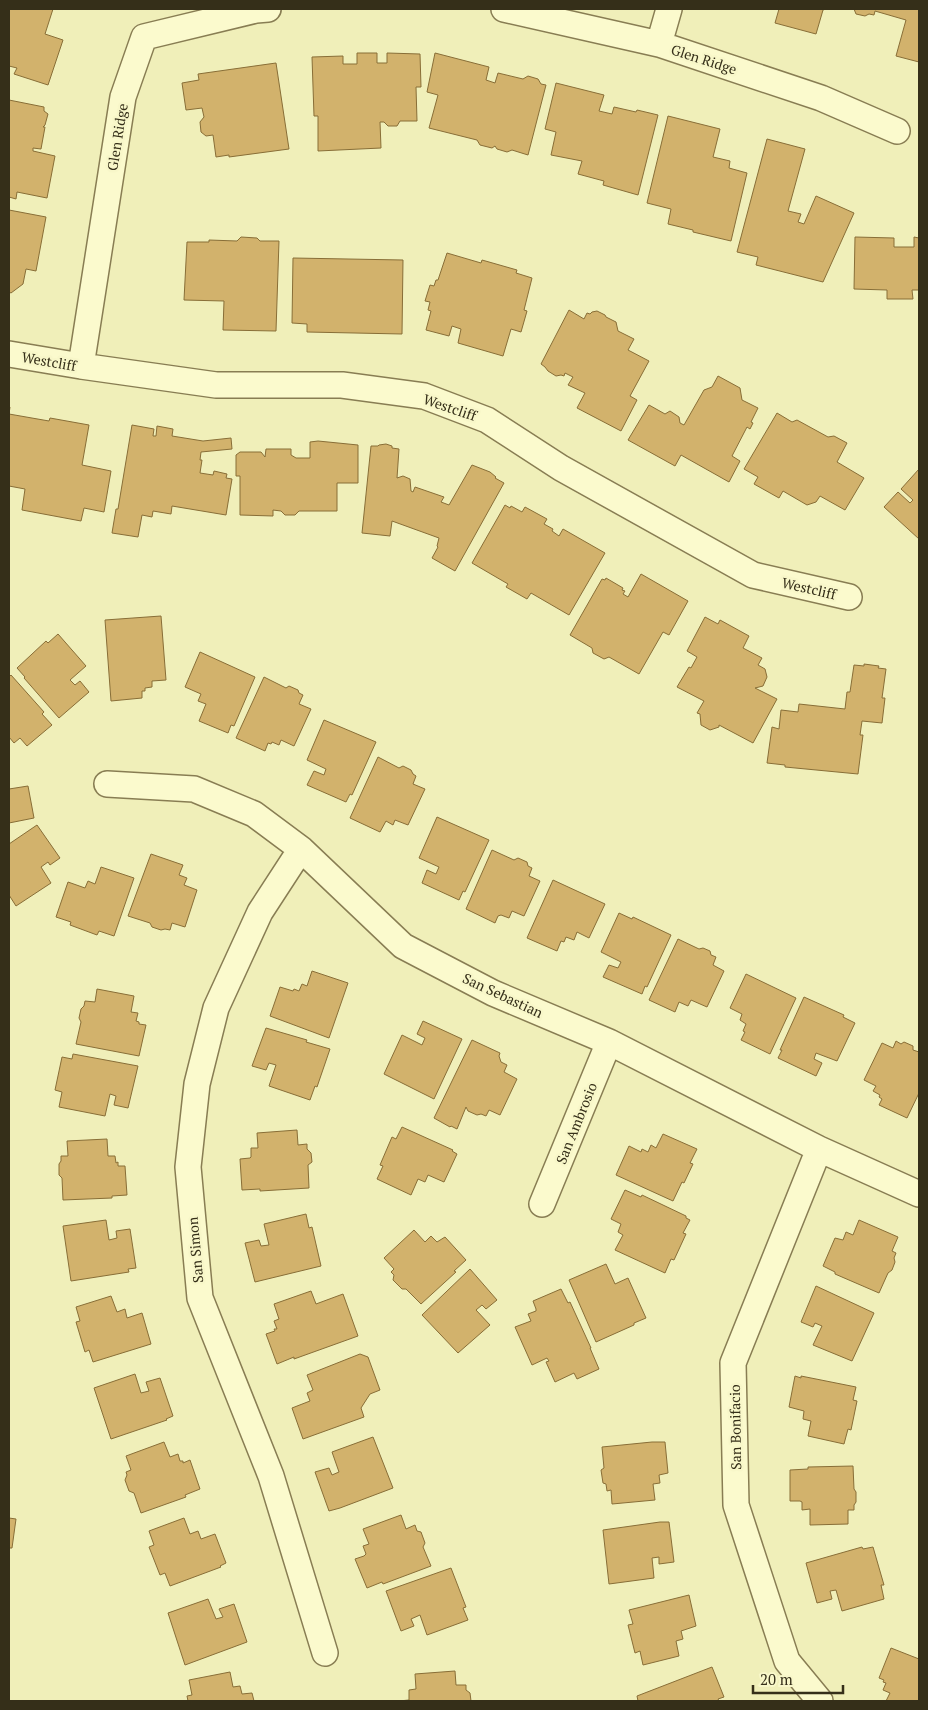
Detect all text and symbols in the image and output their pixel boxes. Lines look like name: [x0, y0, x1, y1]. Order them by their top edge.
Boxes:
street label: Glen Ridge: [669, 39, 739, 79]
street label: Glen Ridge: [102, 102, 132, 172]
street label: Westcliff: [20, 347, 79, 375]
street label: Westcliff: [421, 389, 480, 425]
street label: Westcliff: [780, 573, 839, 604]
street label: San Sebastian: [460, 968, 547, 1022]
street label: San Ambrosio: [551, 1079, 601, 1167]
street label: San Simon: [183, 1216, 207, 1284]
street label: San Bonifacio: [725, 1384, 745, 1470]
scale bar: [753, 1662, 843, 1694]
text: 20 m: [760, 1669, 793, 1689]

